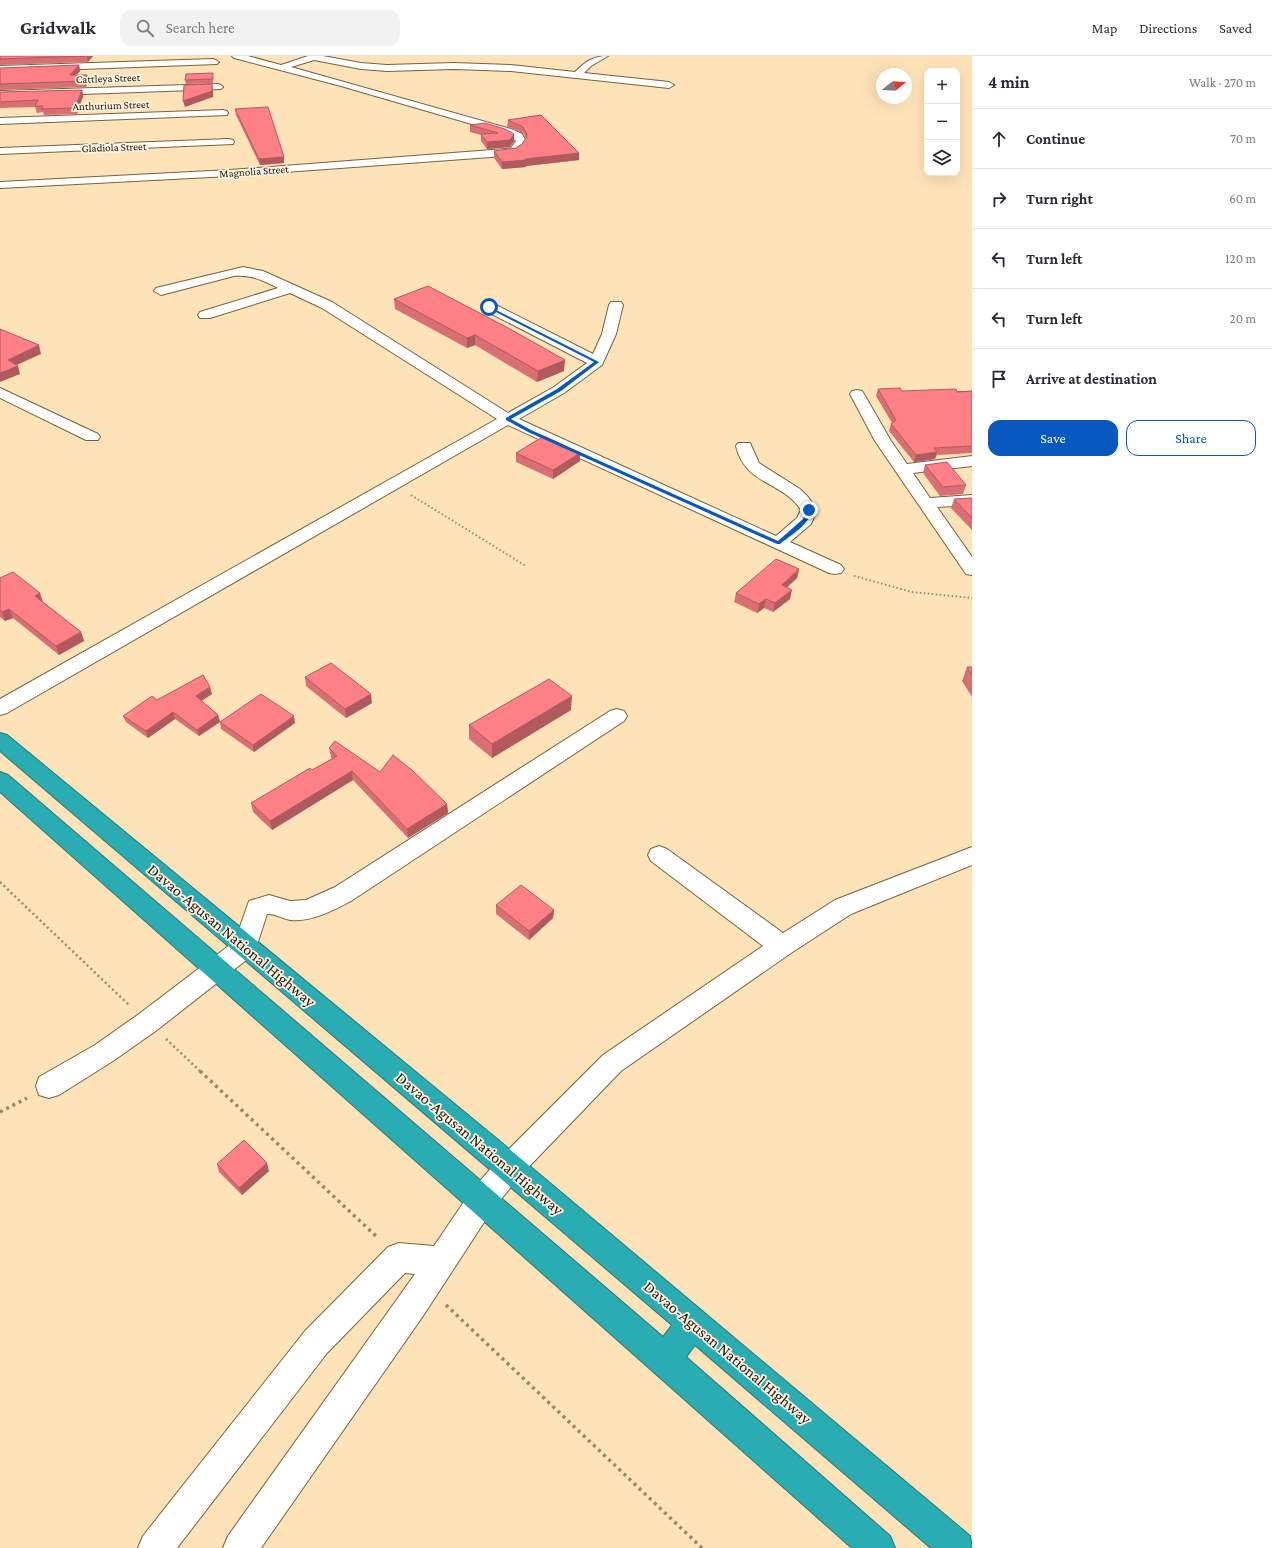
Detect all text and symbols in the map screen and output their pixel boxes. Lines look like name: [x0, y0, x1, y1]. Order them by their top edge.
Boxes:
search box: [120, 10, 400, 46]
text: Gridwalk: [20, 17, 96, 38]
icon: search: [134, 17, 156, 39]
text: Search here: [166, 20, 235, 36]
text: Map: [1092, 20, 1117, 36]
text: Directions: [1139, 20, 1197, 36]
text: Saved: [1219, 20, 1252, 36]
north arrow: [876, 68, 912, 104]
map controls: [924, 68, 960, 176]
button: +: [924, 68, 960, 104]
street label: Cattleya Street: [76, 71, 141, 86]
text: 4 min: [988, 73, 1030, 92]
text: Walk · 270 m: [1189, 75, 1256, 90]
street label: Anthurium Street: [72, 98, 150, 112]
button: −: [924, 104, 960, 140]
icon: ahead: [988, 128, 1010, 150]
text: Continue: [1026, 131, 1085, 147]
text: 70 m: [1230, 131, 1256, 146]
street label: Gladiola Street: [81, 140, 147, 154]
button: layers: [924, 140, 960, 176]
street label: Magnolia Street: [219, 163, 290, 180]
icon: right: [988, 188, 1010, 210]
text: Turn right: [1026, 191, 1093, 207]
text: 60 m: [1229, 191, 1256, 206]
icon: left: [988, 248, 1010, 270]
text: Turn left: [1026, 251, 1082, 267]
text: 120 m: [1225, 251, 1256, 266]
route start: [480, 298, 498, 316]
icon: left: [988, 308, 1010, 330]
text: Turn left: [1026, 311, 1082, 327]
text: 20 m: [1230, 311, 1256, 326]
icon: arrive: [988, 368, 1010, 390]
text: Arrive at destination: [1026, 371, 1157, 387]
button: Save: [988, 420, 1118, 456]
button: Share: [1126, 420, 1256, 456]
route end: [800, 501, 818, 519]
street label: Davao-Agusan National Highway: [144, 860, 319, 1011]
street label: Davao-Agusan National Highway: [392, 1068, 567, 1219]
street label: Davao-Agusan National Highway: [640, 1277, 815, 1428]

